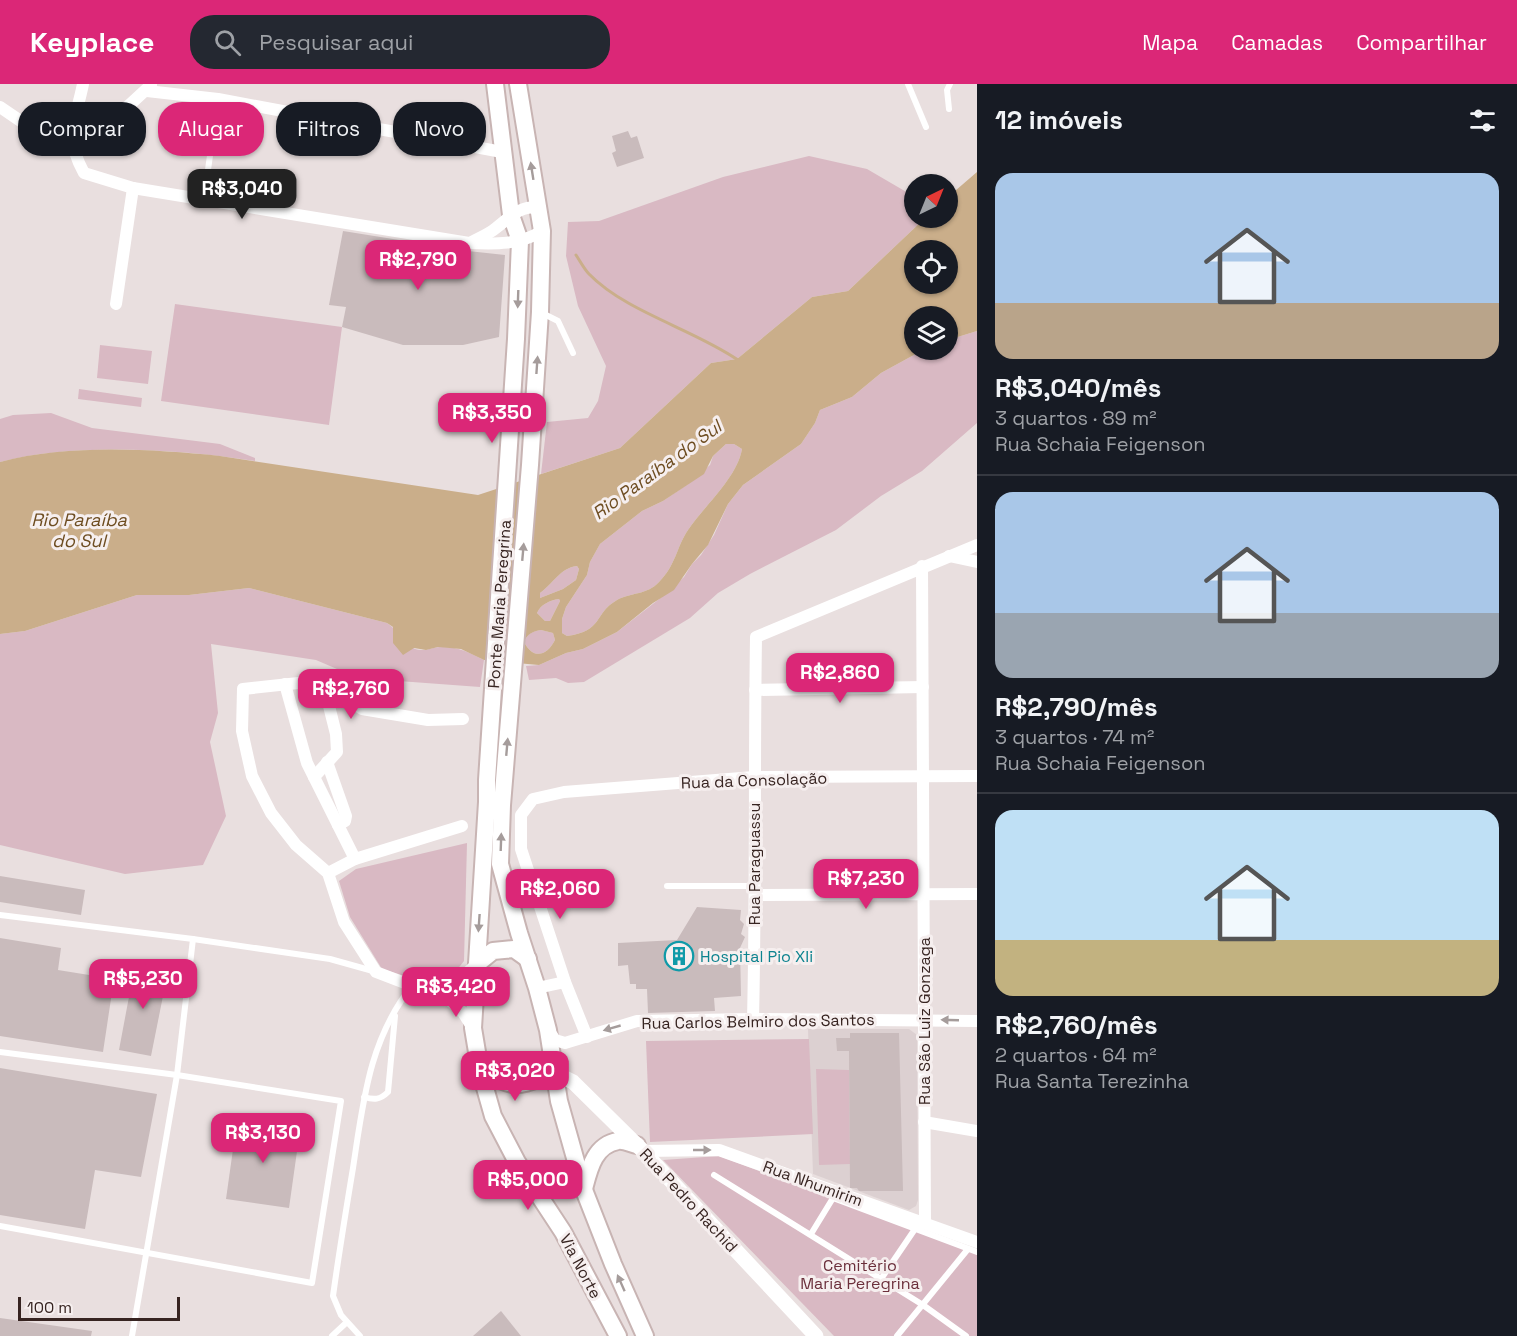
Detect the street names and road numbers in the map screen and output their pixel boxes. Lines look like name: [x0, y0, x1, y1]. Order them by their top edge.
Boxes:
street label: Ponte Maria Peregrina: [483, 519, 516, 689]
street label: Rua da Consolação: [680, 767, 828, 794]
street label: Rua Paraguassu: [744, 803, 765, 925]
street label: Rua São Luiz Gonzaga: [914, 937, 935, 1105]
street label: Rua Carlos Belmiro dos Santos: [641, 1009, 875, 1034]
street label: Rua Pedro Rachid: [635, 1144, 742, 1257]
street label: Rua Nhumirim: [760, 1156, 866, 1211]
street label: Via Norte: [555, 1230, 606, 1302]

